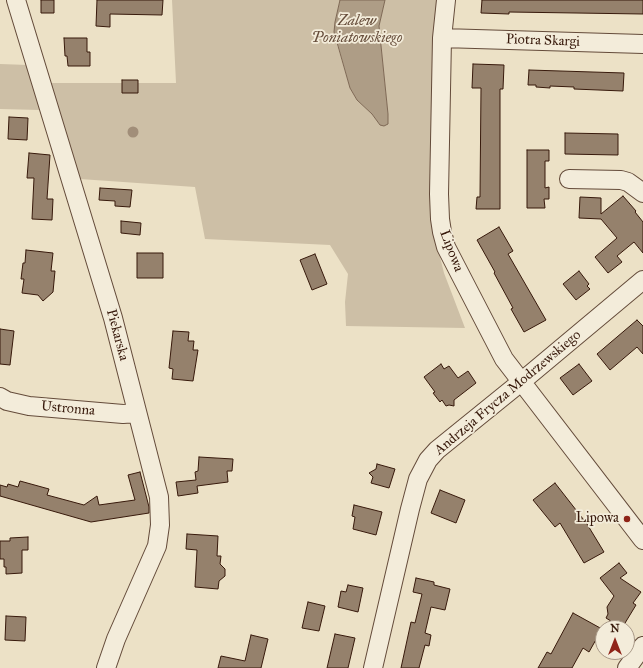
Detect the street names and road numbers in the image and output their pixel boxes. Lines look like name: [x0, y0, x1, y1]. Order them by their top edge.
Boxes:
street label: Piotra Skargi: [506, 31, 580, 51]
street label: Lipowa: [435, 228, 467, 274]
street label: Piekarska: [102, 307, 132, 363]
street label: Andrzeja Frycza Modrzewskiego: [431, 327, 585, 459]
street label: Ustronna: [40, 398, 96, 420]

